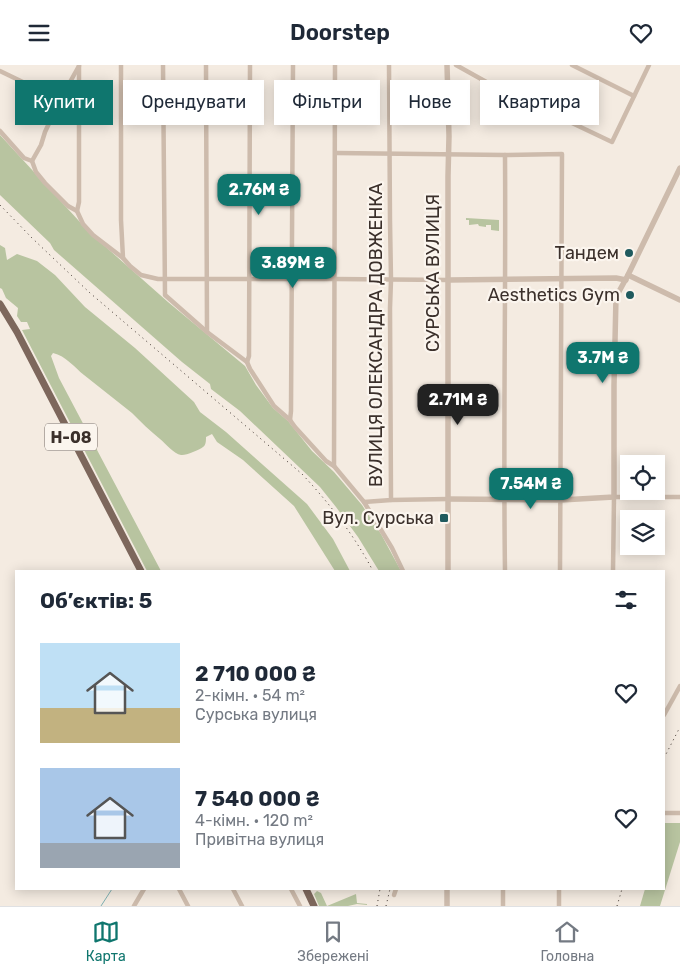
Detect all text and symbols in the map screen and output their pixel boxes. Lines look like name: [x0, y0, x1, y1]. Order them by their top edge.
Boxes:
icon: menu: [25, 19, 53, 47]
text: Doorstep: [290, 19, 390, 46]
icon: heart: [627, 19, 655, 47]
chip: Купити: [15, 80, 113, 125]
chip: Орендувати: [123, 80, 264, 125]
chip: Фільтри: [274, 80, 380, 125]
chip: Нове: [390, 80, 470, 125]
chip: Квартира: [480, 80, 599, 125]
pin: 2.76M ₴: [213, 173, 305, 216]
text: 2.76M ₴: [228, 180, 290, 199]
street label: ВУЛИЦЯ ОЛЕКСАНДРА ДОВЖЕНКА: [365, 183, 387, 487]
street label: СУРСЬКА ВУЛИЦЯ: [422, 194, 444, 352]
place label: Тандем: [555, 242, 619, 264]
pin: 3.89M ₴: [247, 247, 339, 289]
marker: Тандем: [623, 247, 635, 259]
text: 3.89M ₴: [261, 253, 325, 272]
place label: Aesthetics Gym: [488, 284, 620, 306]
marker: Aesthetics Gym: [624, 289, 636, 301]
pin: 3.7M ₴: [562, 341, 644, 384]
text: 3.7M ₴: [577, 348, 629, 367]
pin: 2.71M ₴: [412, 383, 504, 426]
text: 2.71M ₴: [428, 390, 488, 409]
road number: Н-08: [45, 423, 97, 451]
map controls: [620, 455, 665, 555]
button: locate: [620, 455, 665, 500]
pin: 7.54M ₴: [485, 467, 577, 510]
text: 7.54M ₴: [500, 474, 562, 493]
place label: Вул. Сурська: [322, 507, 434, 529]
button: layers: [620, 510, 665, 555]
marker: Вул. Сурська: [438, 512, 450, 524]
icon: filters: [612, 586, 640, 614]
text: Об’єктів: 5: [40, 588, 152, 613]
text: 2 710 000 ₴: [195, 661, 316, 686]
icon: home: [80, 663, 140, 723]
icon: heart: [612, 679, 640, 707]
text: 2-кімн. · 54 m²: [195, 686, 305, 705]
text: Сурська вулиця: [195, 705, 317, 724]
text: 7 540 000 ₴: [195, 786, 320, 811]
icon: home: [80, 788, 140, 848]
icon: heart: [612, 804, 640, 832]
text: 4-кімн. · 120 m²: [195, 811, 313, 830]
text: Привітна вулиця: [195, 830, 324, 849]
tab: Карта: [86, 918, 126, 965]
tab: Збережені: [297, 918, 369, 965]
tab: Головна: [540, 918, 594, 965]

